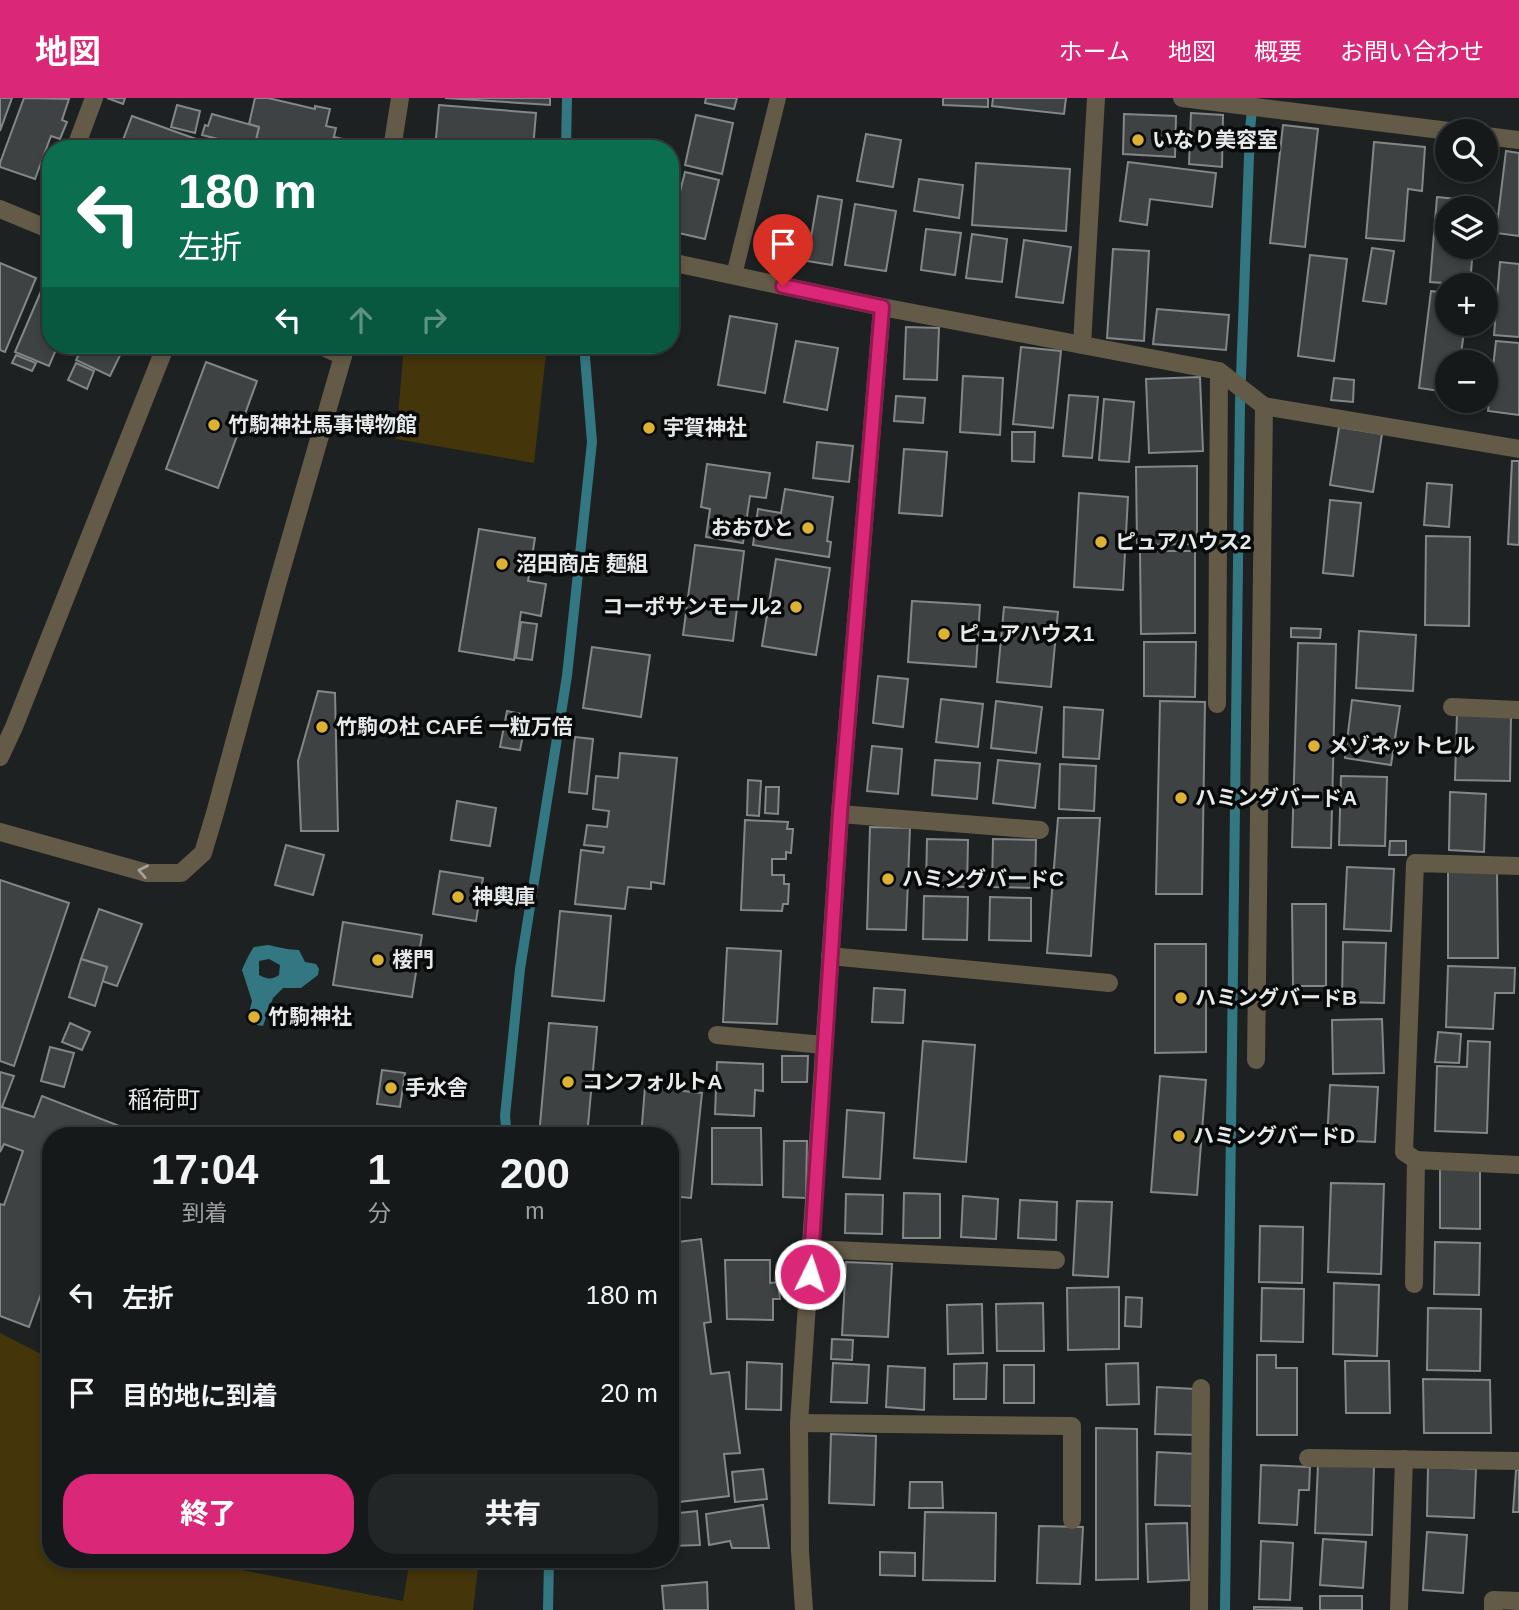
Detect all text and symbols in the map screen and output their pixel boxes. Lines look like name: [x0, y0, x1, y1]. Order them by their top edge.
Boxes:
text: 地図: [35, 33, 101, 70]
text: ホーム: [1059, 38, 1130, 65]
text: 地図: [1168, 38, 1216, 65]
text: 概要: [1254, 38, 1302, 65]
text: お問い合わせ: [1340, 38, 1484, 65]
map controls: [1435, 119, 1498, 413]
button: search: [1435, 119, 1498, 182]
place label: いなり美容室: [1152, 128, 1278, 151]
marker: いなり美容室: [1130, 132, 1146, 148]
text: 180 m: [178, 164, 317, 218]
icon: left: [63, 168, 154, 259]
button: layers: [1435, 196, 1498, 259]
pin: [753, 214, 813, 286]
icon: arrive: [764, 225, 802, 263]
text: 左折: [178, 229, 242, 265]
button: +: [1435, 273, 1498, 336]
icon: left: [269, 301, 307, 339]
icon: ahead: [342, 301, 380, 339]
icon: right: [415, 301, 453, 339]
button: −: [1435, 350, 1498, 413]
place label: 竹駒神社馬事博物館: [228, 413, 417, 436]
place label: 宇賀神社: [663, 416, 747, 439]
marker: 竹駒神社馬事博物館: [206, 417, 222, 433]
marker: 宇賀神社: [641, 420, 657, 436]
place label: おおひと: [711, 516, 794, 539]
marker: おおひと: [800, 520, 816, 536]
place label: ピュアハウス2: [1115, 530, 1251, 553]
marker: ピュアハウス2: [1093, 534, 1109, 550]
place label: 沼田商店 麺組: [516, 552, 648, 575]
marker: 沼田商店 麺組: [494, 556, 510, 572]
place label: コーポサンモール2: [602, 595, 782, 618]
marker: コーポサンモール2: [788, 599, 804, 615]
place label: ピュアハウス1: [958, 622, 1095, 645]
marker: ピュアハウス1: [936, 626, 952, 642]
place label: 竹駒の杜 CAFÉ 一粒万倍: [336, 715, 573, 738]
marker: 竹駒の杜 CAFÉ 一粒万倍: [314, 719, 330, 735]
place label: メゾネットヒル: [1328, 734, 1475, 757]
marker: メゾネットヒル: [1306, 738, 1322, 754]
place label: ハミングバードA: [1195, 786, 1357, 809]
marker: ハミングバードA: [1173, 790, 1189, 806]
one-way arrow: [137, 864, 149, 879]
place label: ハミングバードC: [902, 867, 1064, 890]
marker: ハミングバードC: [880, 871, 896, 887]
place label: 神輿庫: [472, 885, 535, 908]
marker: 神輿庫: [450, 889, 466, 905]
place label: 楼門: [392, 948, 434, 971]
marker: 楼門: [370, 952, 386, 968]
place label: ハミングバードB: [1195, 986, 1357, 1009]
marker: ハミングバードB: [1173, 990, 1189, 1006]
place label: 竹駒神社: [268, 1005, 352, 1028]
marker: 竹駒神社: [246, 1009, 262, 1025]
place label: コンフォルトA: [582, 1070, 723, 1093]
marker: コンフォルトA: [560, 1074, 576, 1090]
place label: 手水舎: [405, 1076, 468, 1099]
marker: 手水舎: [383, 1080, 399, 1096]
district label: 稲荷町: [128, 1086, 200, 1113]
place label: ハミングバードD: [1193, 1124, 1355, 1147]
marker: ハミングバードD: [1171, 1128, 1187, 1144]
text: 17:04: [151, 1146, 258, 1193]
text: 1: [367, 1146, 391, 1193]
text: 200: [500, 1150, 570, 1197]
text: m: [525, 1198, 545, 1224]
text: 到着: [182, 1200, 228, 1226]
text: 分: [368, 1200, 391, 1226]
position arrow: [773, 1237, 847, 1311]
icon: left: [63, 1276, 101, 1314]
text: 180 m: [586, 1280, 658, 1310]
text: 左折: [122, 1283, 174, 1313]
icon: arrive: [63, 1374, 101, 1412]
text: 20 m: [600, 1378, 658, 1408]
text: 目的地に到着: [122, 1381, 278, 1411]
button: 終了: [63, 1474, 354, 1554]
button: 共有: [368, 1474, 658, 1554]

